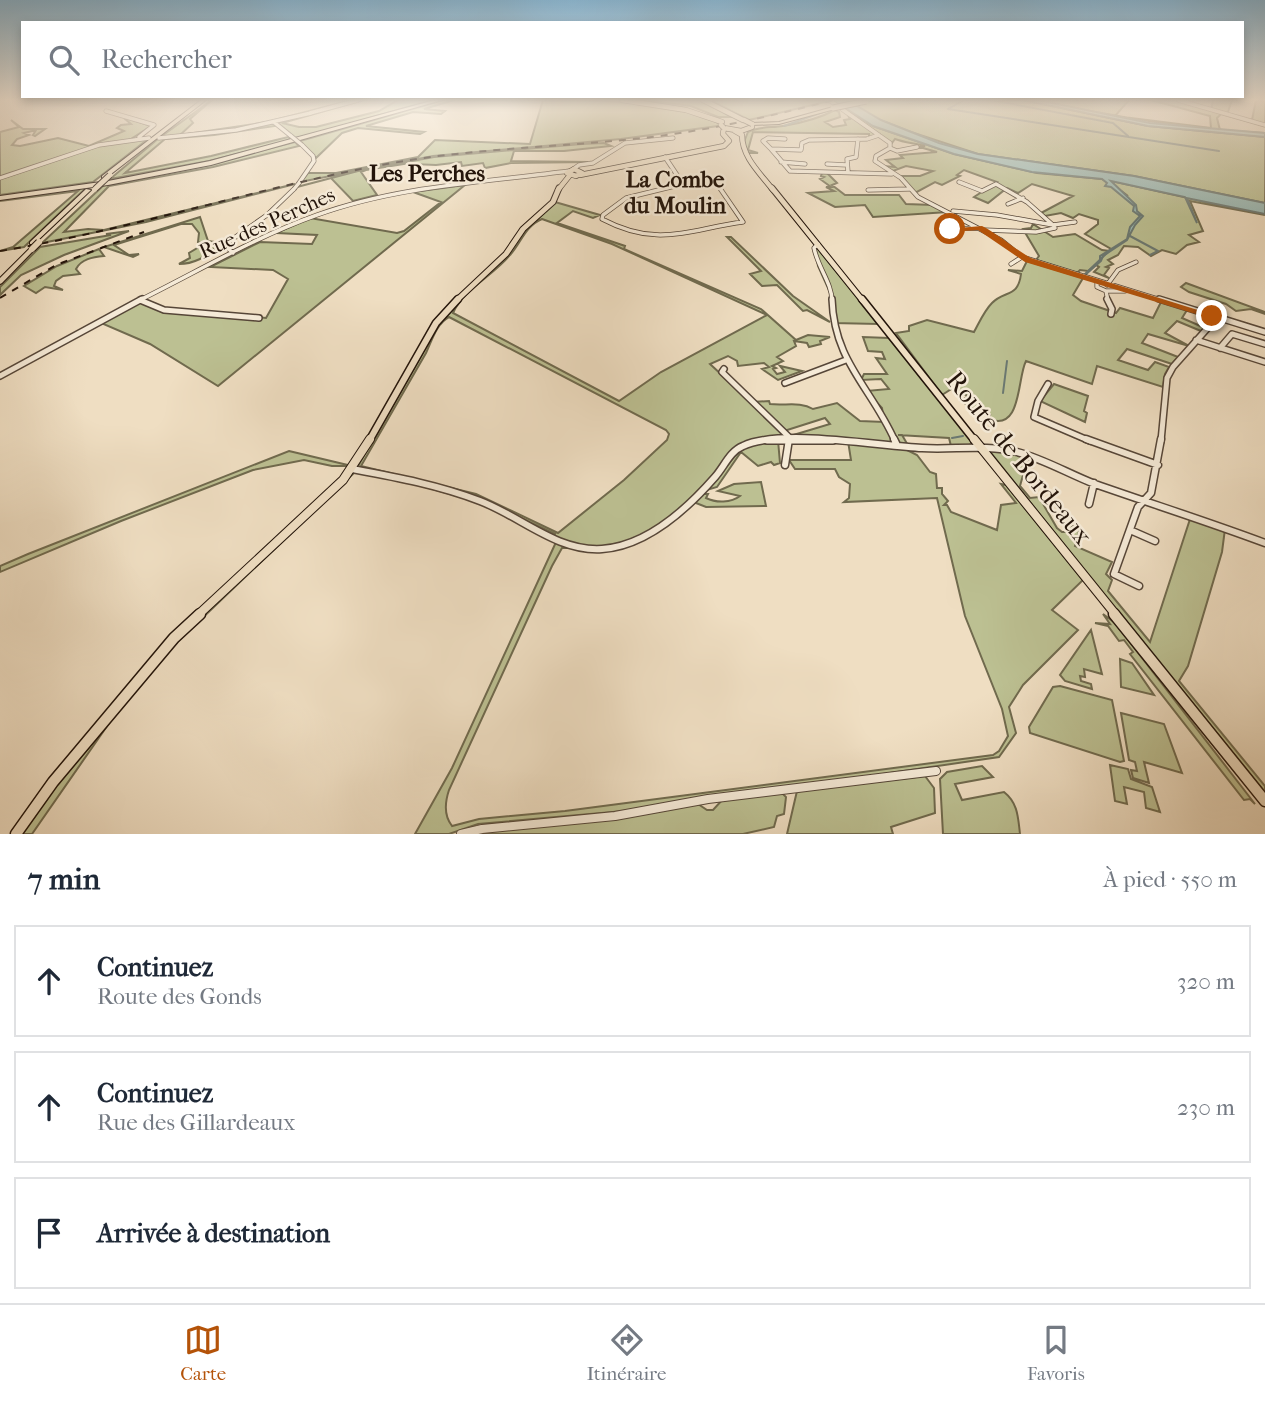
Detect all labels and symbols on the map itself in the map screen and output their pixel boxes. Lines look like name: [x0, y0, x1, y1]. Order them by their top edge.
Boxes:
district label: Les Perches: [369, 160, 485, 187]
district label: La Combe du Moulin: [624, 166, 727, 219]
street label: Rue des Perches: [195, 182, 339, 264]
route start: [934, 213, 965, 244]
route end: [1196, 300, 1227, 331]
street label: Route de Bordeaux: [940, 365, 1099, 551]

